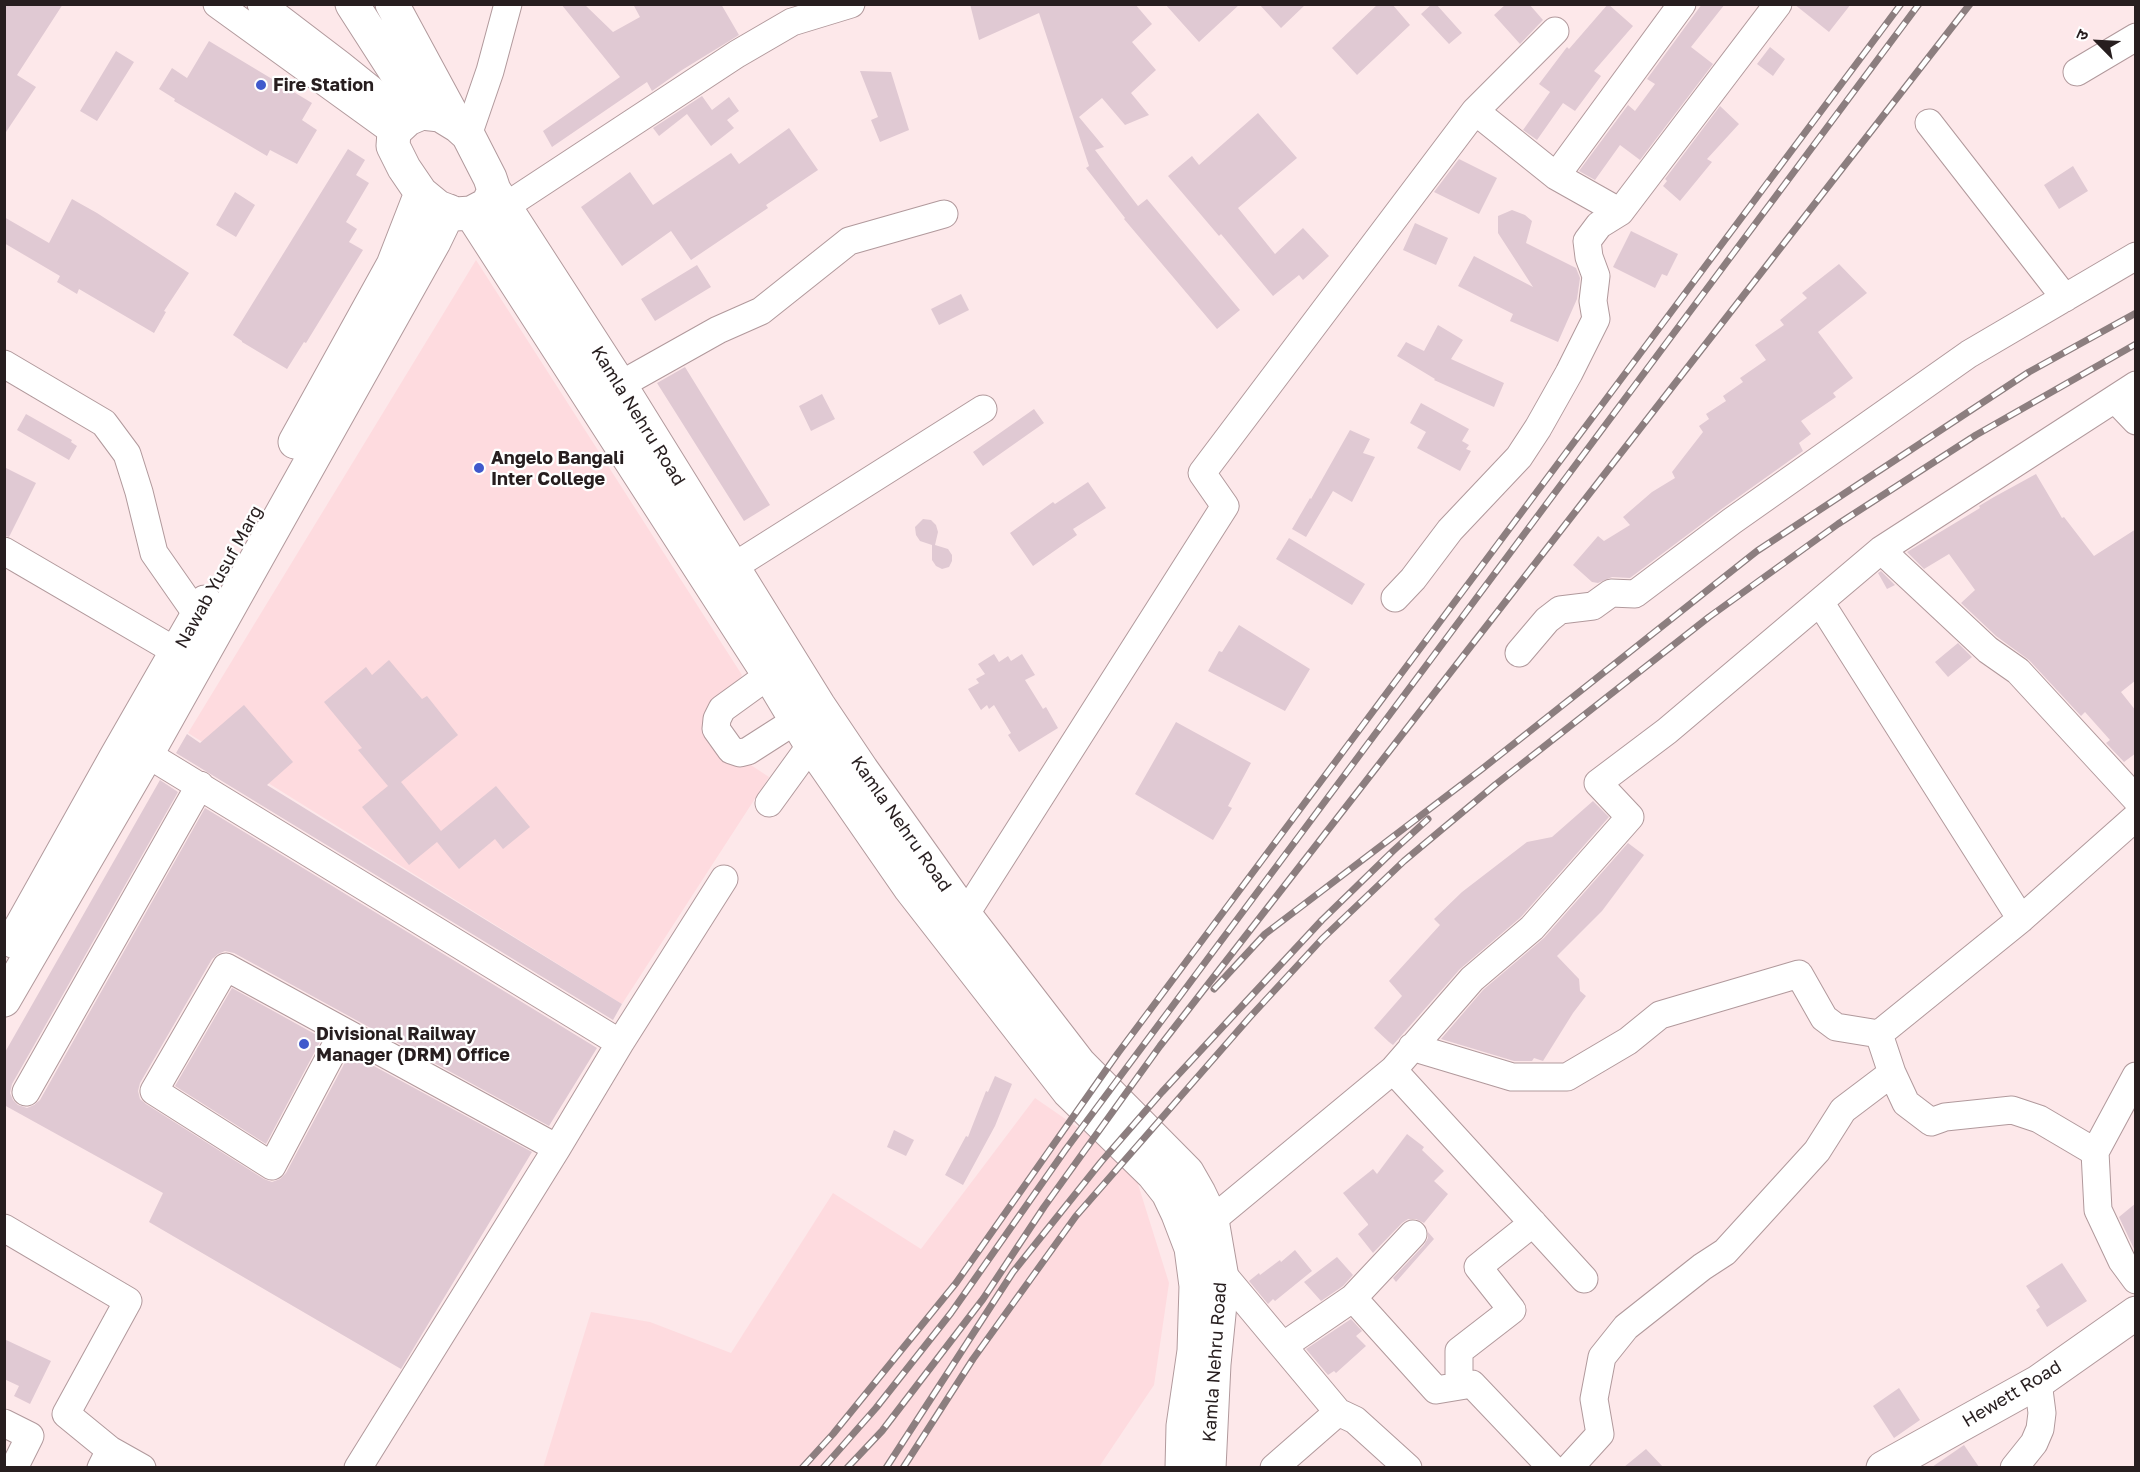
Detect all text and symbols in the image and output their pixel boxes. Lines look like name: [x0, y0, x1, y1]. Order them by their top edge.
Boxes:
north arrow: [2068, 12, 2128, 72]
text: उ: [2071, 26, 2093, 43]
place label: Fire Station: [273, 74, 374, 96]
marker: Fire Station: [254, 78, 268, 92]
street label: Kamla Nehru Road: [586, 342, 690, 490]
place label: Angelo Bangali Inter College: [491, 447, 624, 490]
marker: Angelo Bangali Inter College: [472, 461, 486, 475]
street label: Nawab Yusuf Marg: [171, 502, 267, 652]
street label: Kamla Nehru Road: [846, 752, 956, 896]
place label: Divisional Railway Manager (DRM) Office: [316, 1023, 510, 1066]
marker: Divisional Railway Manager (DRM) Office: [297, 1037, 311, 1051]
street label: Kamla Nehru Road: [1199, 1281, 1231, 1443]
street label: Hewett Road: [1959, 1356, 2065, 1432]

